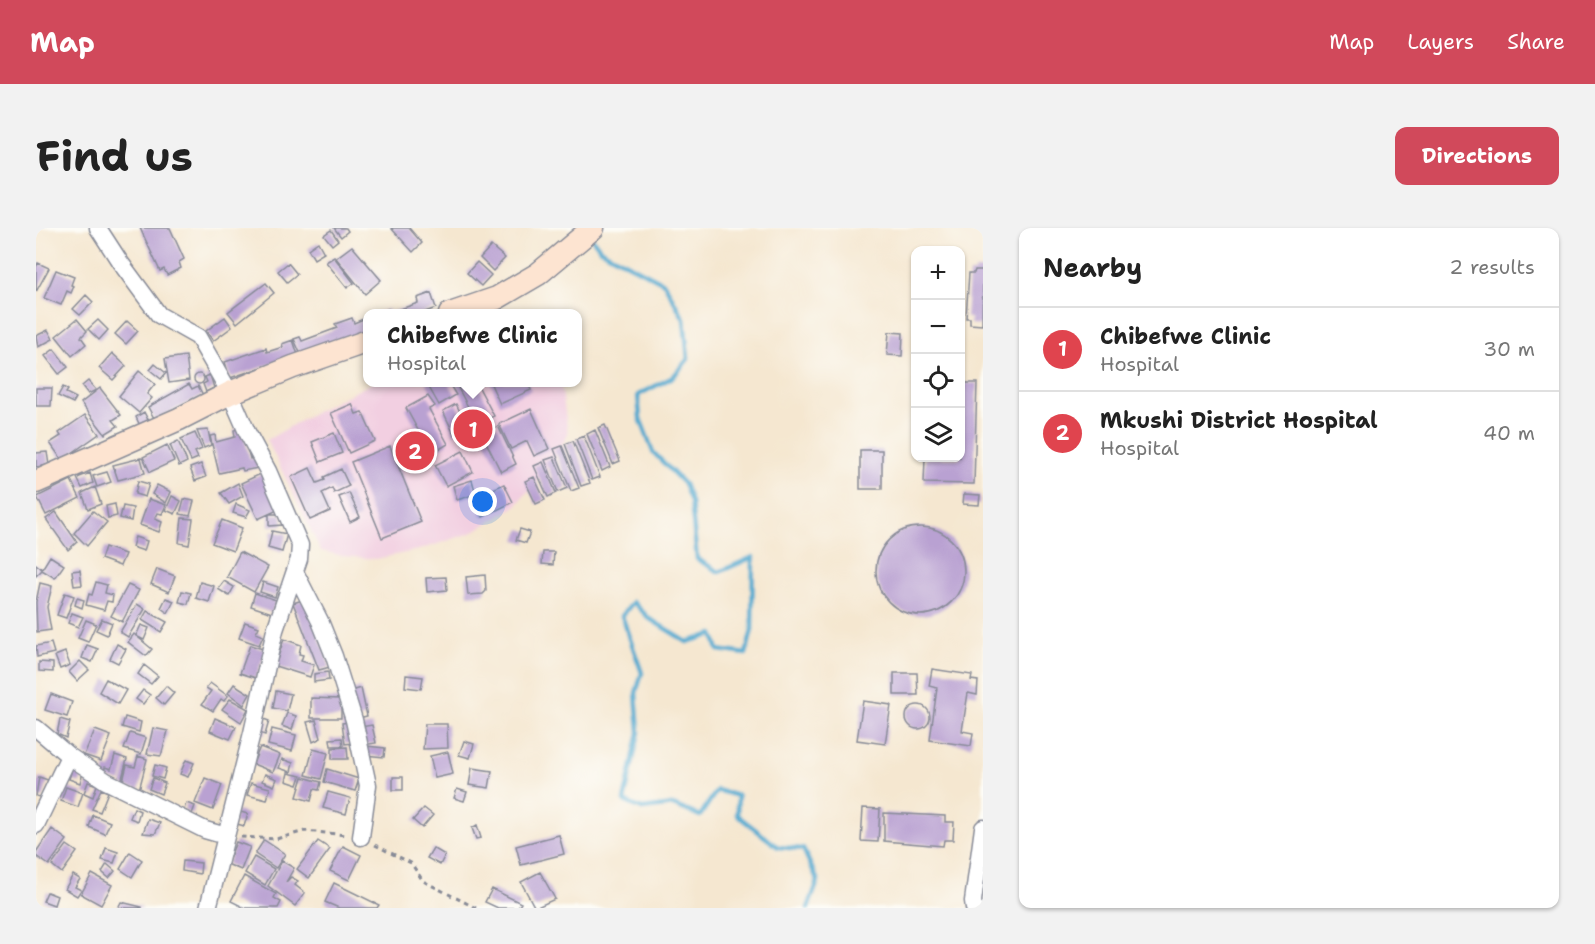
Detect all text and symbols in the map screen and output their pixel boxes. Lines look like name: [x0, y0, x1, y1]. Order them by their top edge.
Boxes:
text: Map: [30, 23, 95, 61]
text: Map: [1329, 28, 1374, 56]
text: Layers: [1407, 28, 1474, 56]
text: Share: [1507, 28, 1565, 56]
button: Directions: [1395, 127, 1559, 185]
text: Find us: [36, 128, 193, 184]
map controls: [911, 246, 965, 462]
button: +: [911, 246, 965, 300]
text: Nearby: [1043, 250, 1142, 285]
text: 2 results: [1449, 254, 1535, 280]
button: −: [911, 300, 965, 354]
popup: [363, 309, 582, 387]
text: Chibefwe Clinic: [387, 321, 558, 350]
text: Chibefwe Clinic: [1100, 322, 1271, 351]
text: 1: [1058, 336, 1067, 362]
text: 30 m: [1483, 336, 1535, 362]
text: Hospital: [387, 350, 466, 376]
text: Hospital: [1100, 351, 1179, 377]
button: locate: [911, 354, 965, 408]
pin: 1: [454, 406, 492, 452]
text: Mkushi District Hospital: [1100, 406, 1378, 435]
button: layers: [911, 408, 965, 462]
text: 2: [1056, 420, 1070, 446]
text: 40 m: [1483, 420, 1535, 446]
pin: 2: [396, 428, 434, 474]
text: Hospital: [1100, 435, 1179, 461]
your location: [468, 487, 497, 516]

